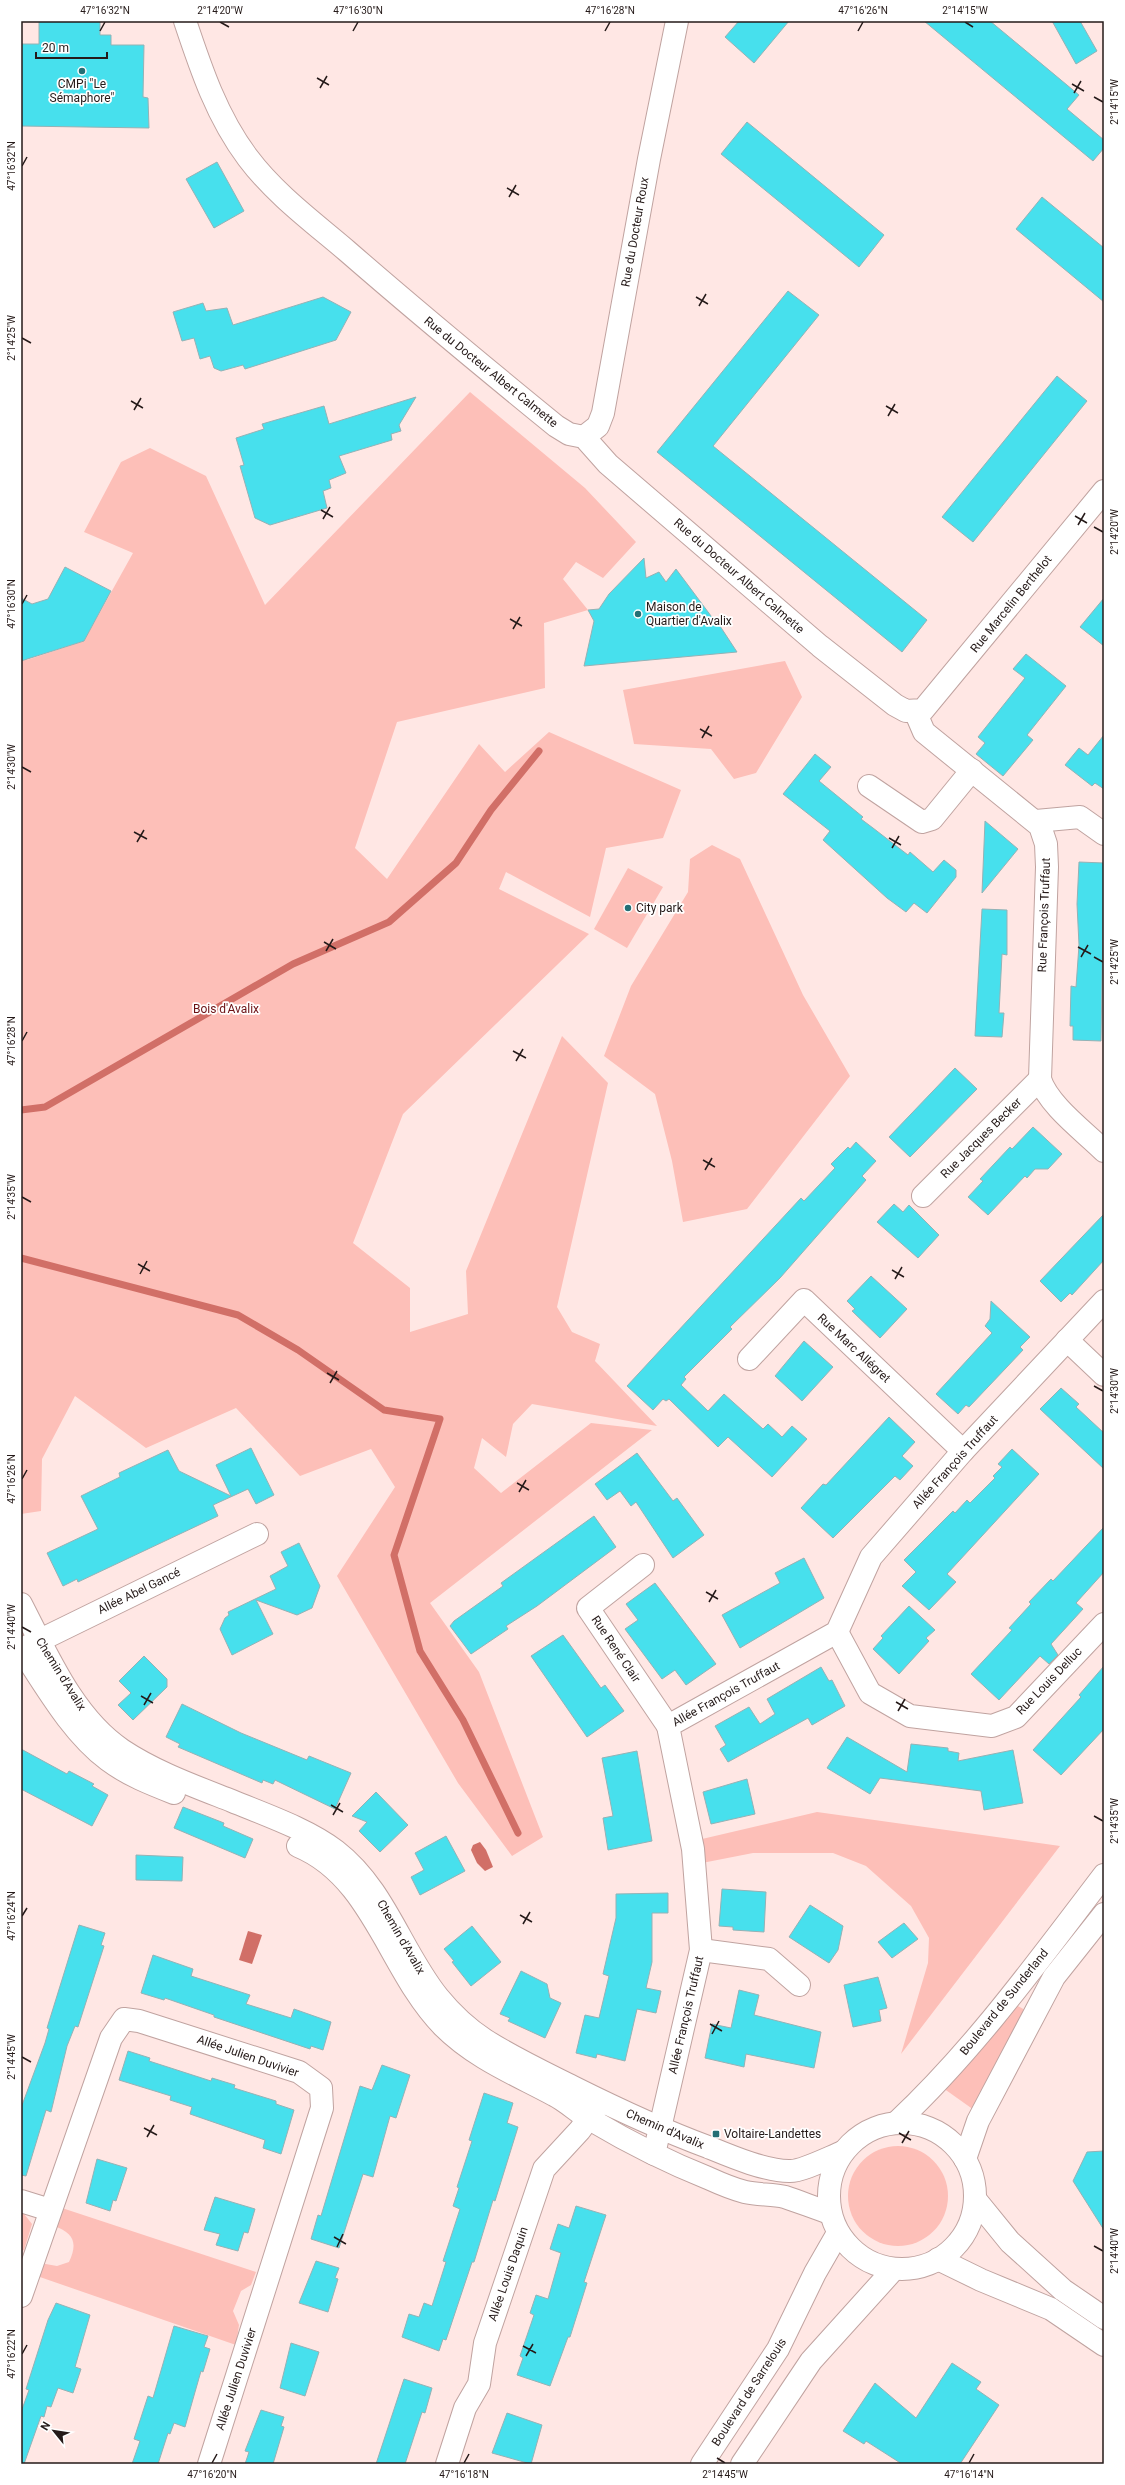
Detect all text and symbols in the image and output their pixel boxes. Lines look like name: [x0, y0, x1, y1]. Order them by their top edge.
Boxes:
text: 47°16'32"N: [80, 5, 130, 16]
text: 2°14'20"W: [197, 5, 243, 16]
text: 47°16'30"N: [333, 5, 383, 16]
text: 47°16'28"N: [585, 5, 635, 16]
text: 47°16'26"N: [838, 5, 888, 16]
text: 2°14'15"W: [942, 5, 988, 16]
scale bar: [36, 34, 107, 60]
text: 20 m: [42, 41, 69, 55]
marker: CMPi "Le Sémaphore": [77, 66, 87, 76]
place label: CMPi "Le Sémaphore": [50, 77, 115, 105]
text: 2°14'15"W: [1109, 79, 1120, 125]
text: 47°16'32"N: [6, 141, 17, 191]
street label: Rue du Docteur Roux: [618, 176, 652, 288]
street label: Rue du Docteur Albert Calmette: [421, 314, 561, 430]
text: 2°14'25"W: [6, 315, 17, 361]
text: 2°14'20"W: [1109, 509, 1120, 555]
street label: Rue du Docteur Albert Calmette: [671, 516, 807, 636]
street label: Rue Marcelin Berthelot: [967, 552, 1055, 655]
text: 47°16'30"N: [6, 579, 17, 629]
place label: Maison de Quartier d'Avalix: [646, 600, 732, 628]
marker: Maison de Quartier d'Avalix: [633, 609, 643, 619]
text: 2°14'30"W: [6, 744, 17, 790]
street label: Rue François Truffaut: [1035, 857, 1053, 973]
place label: City park: [636, 901, 684, 915]
marker: City park: [623, 903, 633, 913]
text: 2°14'25"W: [1109, 939, 1120, 985]
park label: Bois d'Avalix: [193, 1002, 259, 1016]
text: 47°16'28"N: [6, 1016, 17, 1066]
street label: Rue Jacques Becker: [938, 1095, 1024, 1181]
text: 2°14'35"W: [6, 1174, 17, 1220]
street label: Rue Marc Allégret: [815, 1311, 893, 1385]
text: 2°14'30"W: [1109, 1368, 1120, 1414]
street label: Allée François Truffaut: [909, 1412, 1001, 1512]
text: 47°16'26"N: [6, 1454, 17, 1504]
street label: Allée Abel Gancé: [95, 1565, 183, 1617]
text: 2°14'40"W: [6, 1604, 17, 1650]
street label: Rue René Clair: [589, 1613, 643, 1685]
street label: Chemin d'Avalix: [33, 1635, 89, 1713]
street label: Rue Louis Delluc: [1013, 1644, 1085, 1718]
street label: Allée François Truffaut: [670, 1659, 782, 1729]
text: 2°14'35"W: [1109, 1798, 1120, 1844]
text: 47°16'24"N: [6, 1891, 17, 1941]
street label: Chemin d'Avalix: [374, 1897, 428, 1977]
street label: Boulevard de Sunderland: [957, 1946, 1051, 2058]
street label: Allée François Truffaut: [666, 1955, 706, 2075]
street label: Allée Julien Duvivier: [195, 2032, 301, 2080]
text: 2°14'45"W: [6, 2034, 17, 2080]
street label: Chemin d'Avalix: [624, 2106, 706, 2152]
place label: Voltaire-Landettes: [724, 2127, 821, 2141]
marker: Voltaire-Landettes: [711, 2129, 721, 2139]
street label: Allée Louis Daquin: [485, 2225, 531, 2323]
text: 2°14'40"W: [1109, 2228, 1120, 2274]
street label: Allée Julien Duvivier: [213, 2326, 259, 2432]
text: 47°16'22"N: [6, 2329, 17, 2379]
street label: Boulevard de Sarrelouis: [709, 2335, 789, 2449]
north arrow: [34, 2411, 74, 2451]
text: N: [38, 2419, 53, 2433]
text: 47°16'20"N: [187, 2469, 237, 2480]
text: 47°16'18"N: [439, 2469, 489, 2480]
text: 2°14'45"W: [702, 2469, 748, 2480]
text: 47°16'14"N: [944, 2469, 994, 2480]

